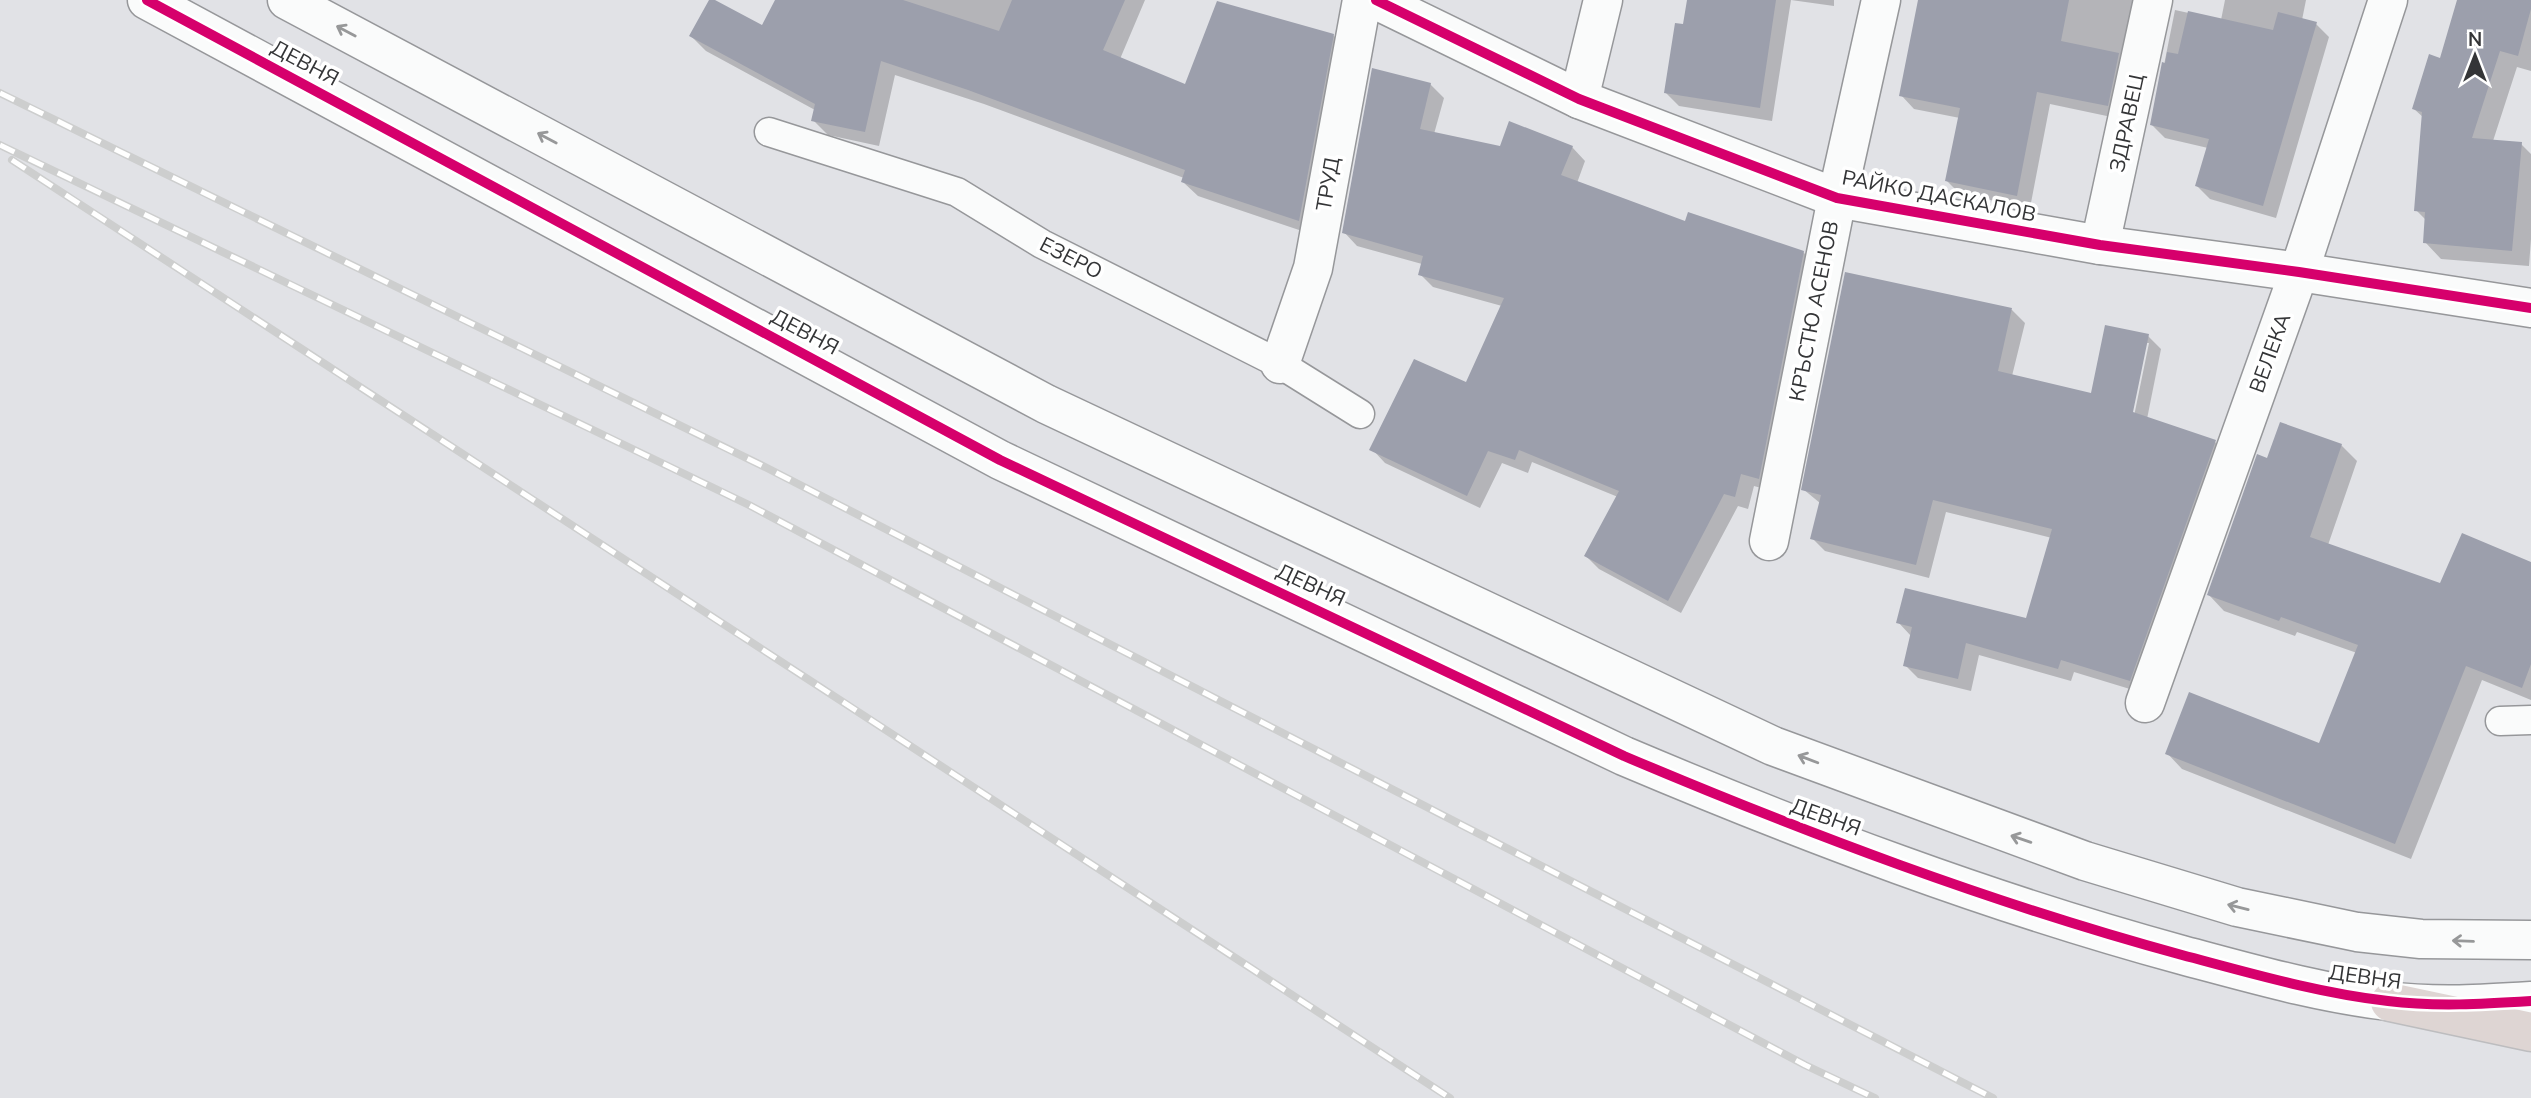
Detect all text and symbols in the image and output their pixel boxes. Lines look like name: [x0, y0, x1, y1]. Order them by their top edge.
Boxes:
north arrow: [2440, 21, 2510, 91]
one-way arrow: [336, 24, 356, 38]
text: N: [2468, 27, 2482, 53]
street label: ДЕВНЯ: [266, 34, 344, 92]
street label: ЗДРАВЕЦ: [2103, 71, 2151, 175]
one-way arrow: [537, 131, 557, 145]
street label: ТРУД: [1309, 155, 1347, 213]
street label: РАЙКО ДАСКАЛОВ: [1840, 163, 2038, 229]
street label: КРЪСТЮ АСЕНОВ: [1783, 218, 1845, 404]
street label: ЕЗЕРО: [1035, 230, 1107, 286]
street label: ДЕВНЯ: [766, 303, 844, 361]
street label: ВЕЛЕКА: [2243, 309, 2297, 397]
street label: ДЕВНЯ: [1272, 557, 1350, 613]
one-way arrow: [1798, 752, 1820, 765]
street label: ДЕВНЯ: [1787, 791, 1865, 843]
one-way arrow: [2011, 832, 2033, 844]
one-way arrow: [2227, 900, 2250, 913]
one-way arrow: [2452, 934, 2475, 947]
street label: ДЕВНЯ: [2327, 958, 2403, 996]

